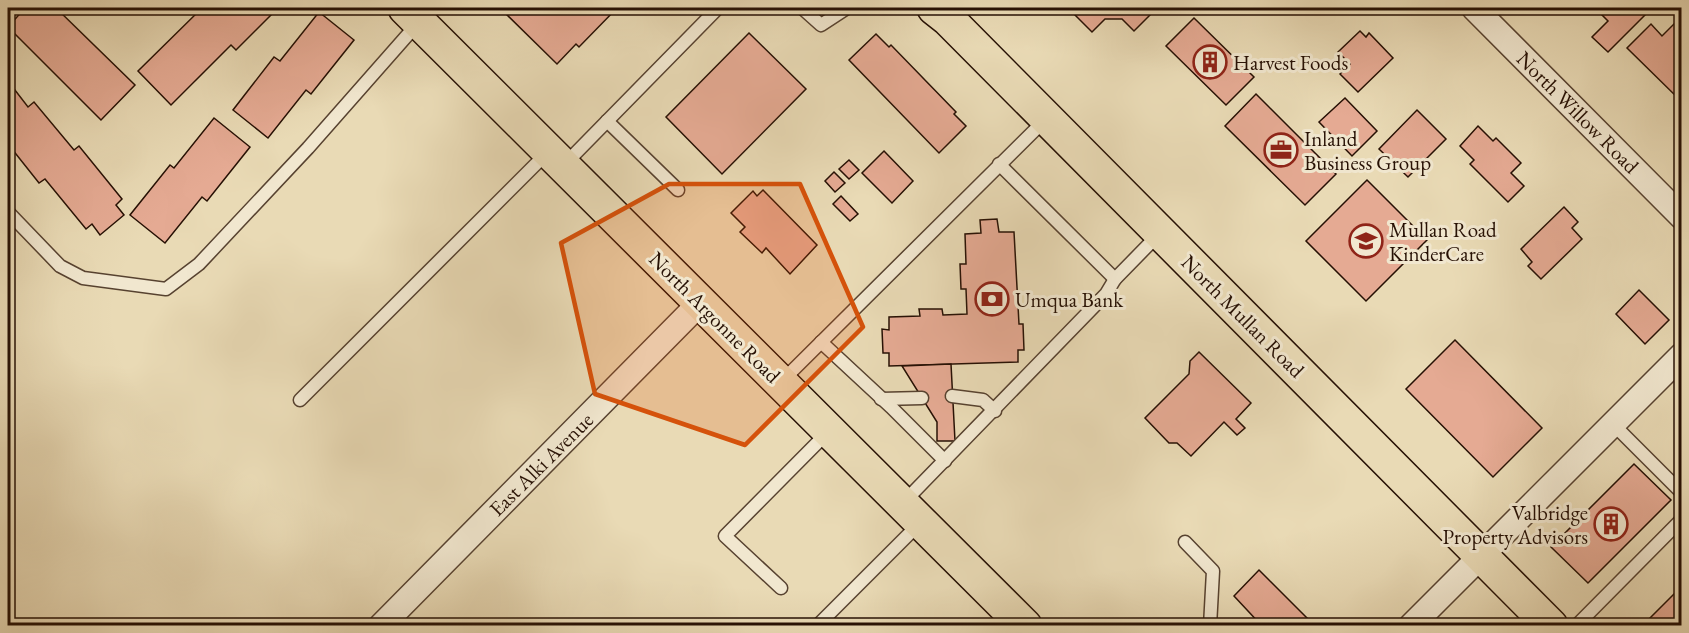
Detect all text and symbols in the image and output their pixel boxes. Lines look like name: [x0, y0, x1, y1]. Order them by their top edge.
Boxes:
building icon: Harvest Foods: [1192, 44, 1228, 80]
street label: North Willow Road: [1511, 45, 1645, 179]
place label: Harvest Foods: [1233, 49, 1348, 76]
place label: Inland Business Group: [1304, 125, 1431, 176]
office icon: Inland Business Group: [1263, 132, 1299, 168]
place label: Mullan Road KinderCare: [1389, 216, 1497, 267]
school or university icon: Mullan Road KinderCare: [1348, 223, 1384, 259]
street label: North Argonne Road: [643, 245, 787, 389]
street label: North Mullan Road: [1176, 249, 1311, 384]
bank icon: Umqua Bank: [974, 281, 1010, 317]
place label: Umqua Bank: [1015, 286, 1124, 313]
street label: East Alki Avenue: [483, 406, 599, 522]
place label: Valbridge Property Advisors: [1442, 499, 1588, 550]
building icon: Valbridge Property Advisors: [1593, 506, 1629, 542]

